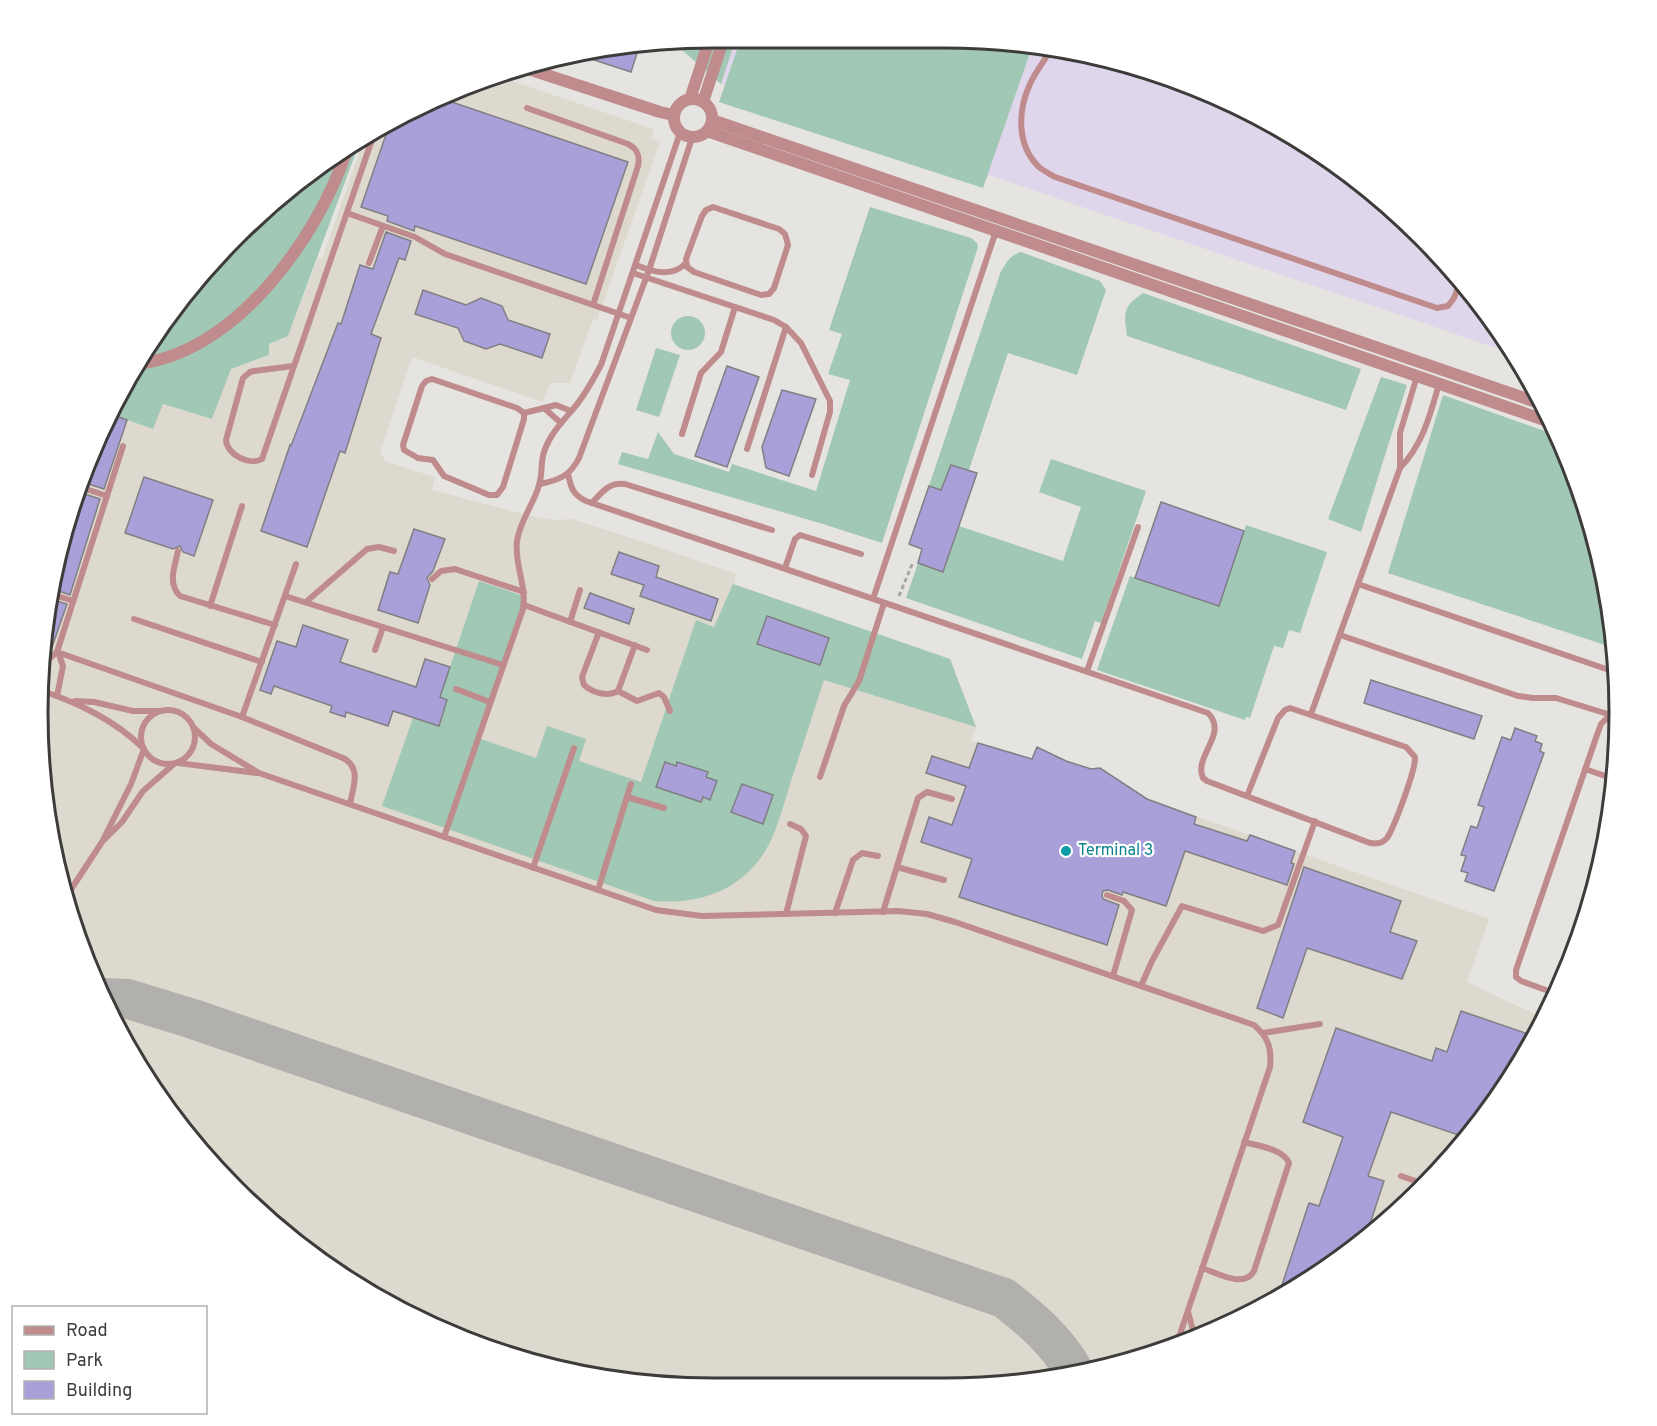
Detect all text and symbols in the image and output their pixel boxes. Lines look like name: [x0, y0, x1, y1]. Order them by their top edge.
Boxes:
place label: Terminal 3: [1078, 841, 1154, 861]
marker: Terminal 3: [1059, 844, 1073, 858]
legend: [12, 1306, 207, 1414]
text: Road: [66, 1320, 108, 1343]
text: Park: [66, 1350, 103, 1373]
text: Building: [66, 1380, 132, 1403]

